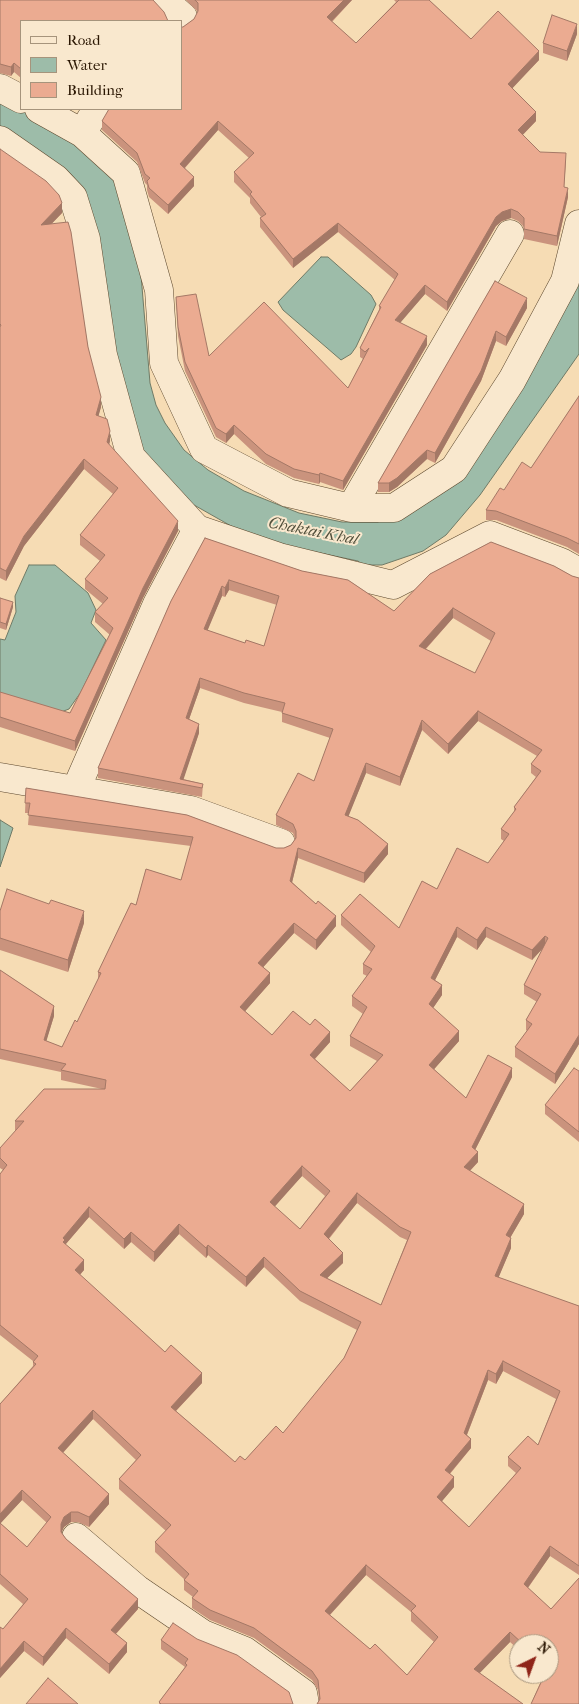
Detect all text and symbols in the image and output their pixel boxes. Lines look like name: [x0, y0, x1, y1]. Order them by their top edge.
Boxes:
legend: [20, 20, 182, 110]
text: Road: [67, 31, 100, 49]
text: Water: [67, 56, 107, 74]
text: Building: [67, 81, 123, 99]
water label: Chaktai Khal: [267, 514, 359, 550]
north arrow: [509, 1634, 559, 1684]
text: N: [534, 1638, 553, 1658]

